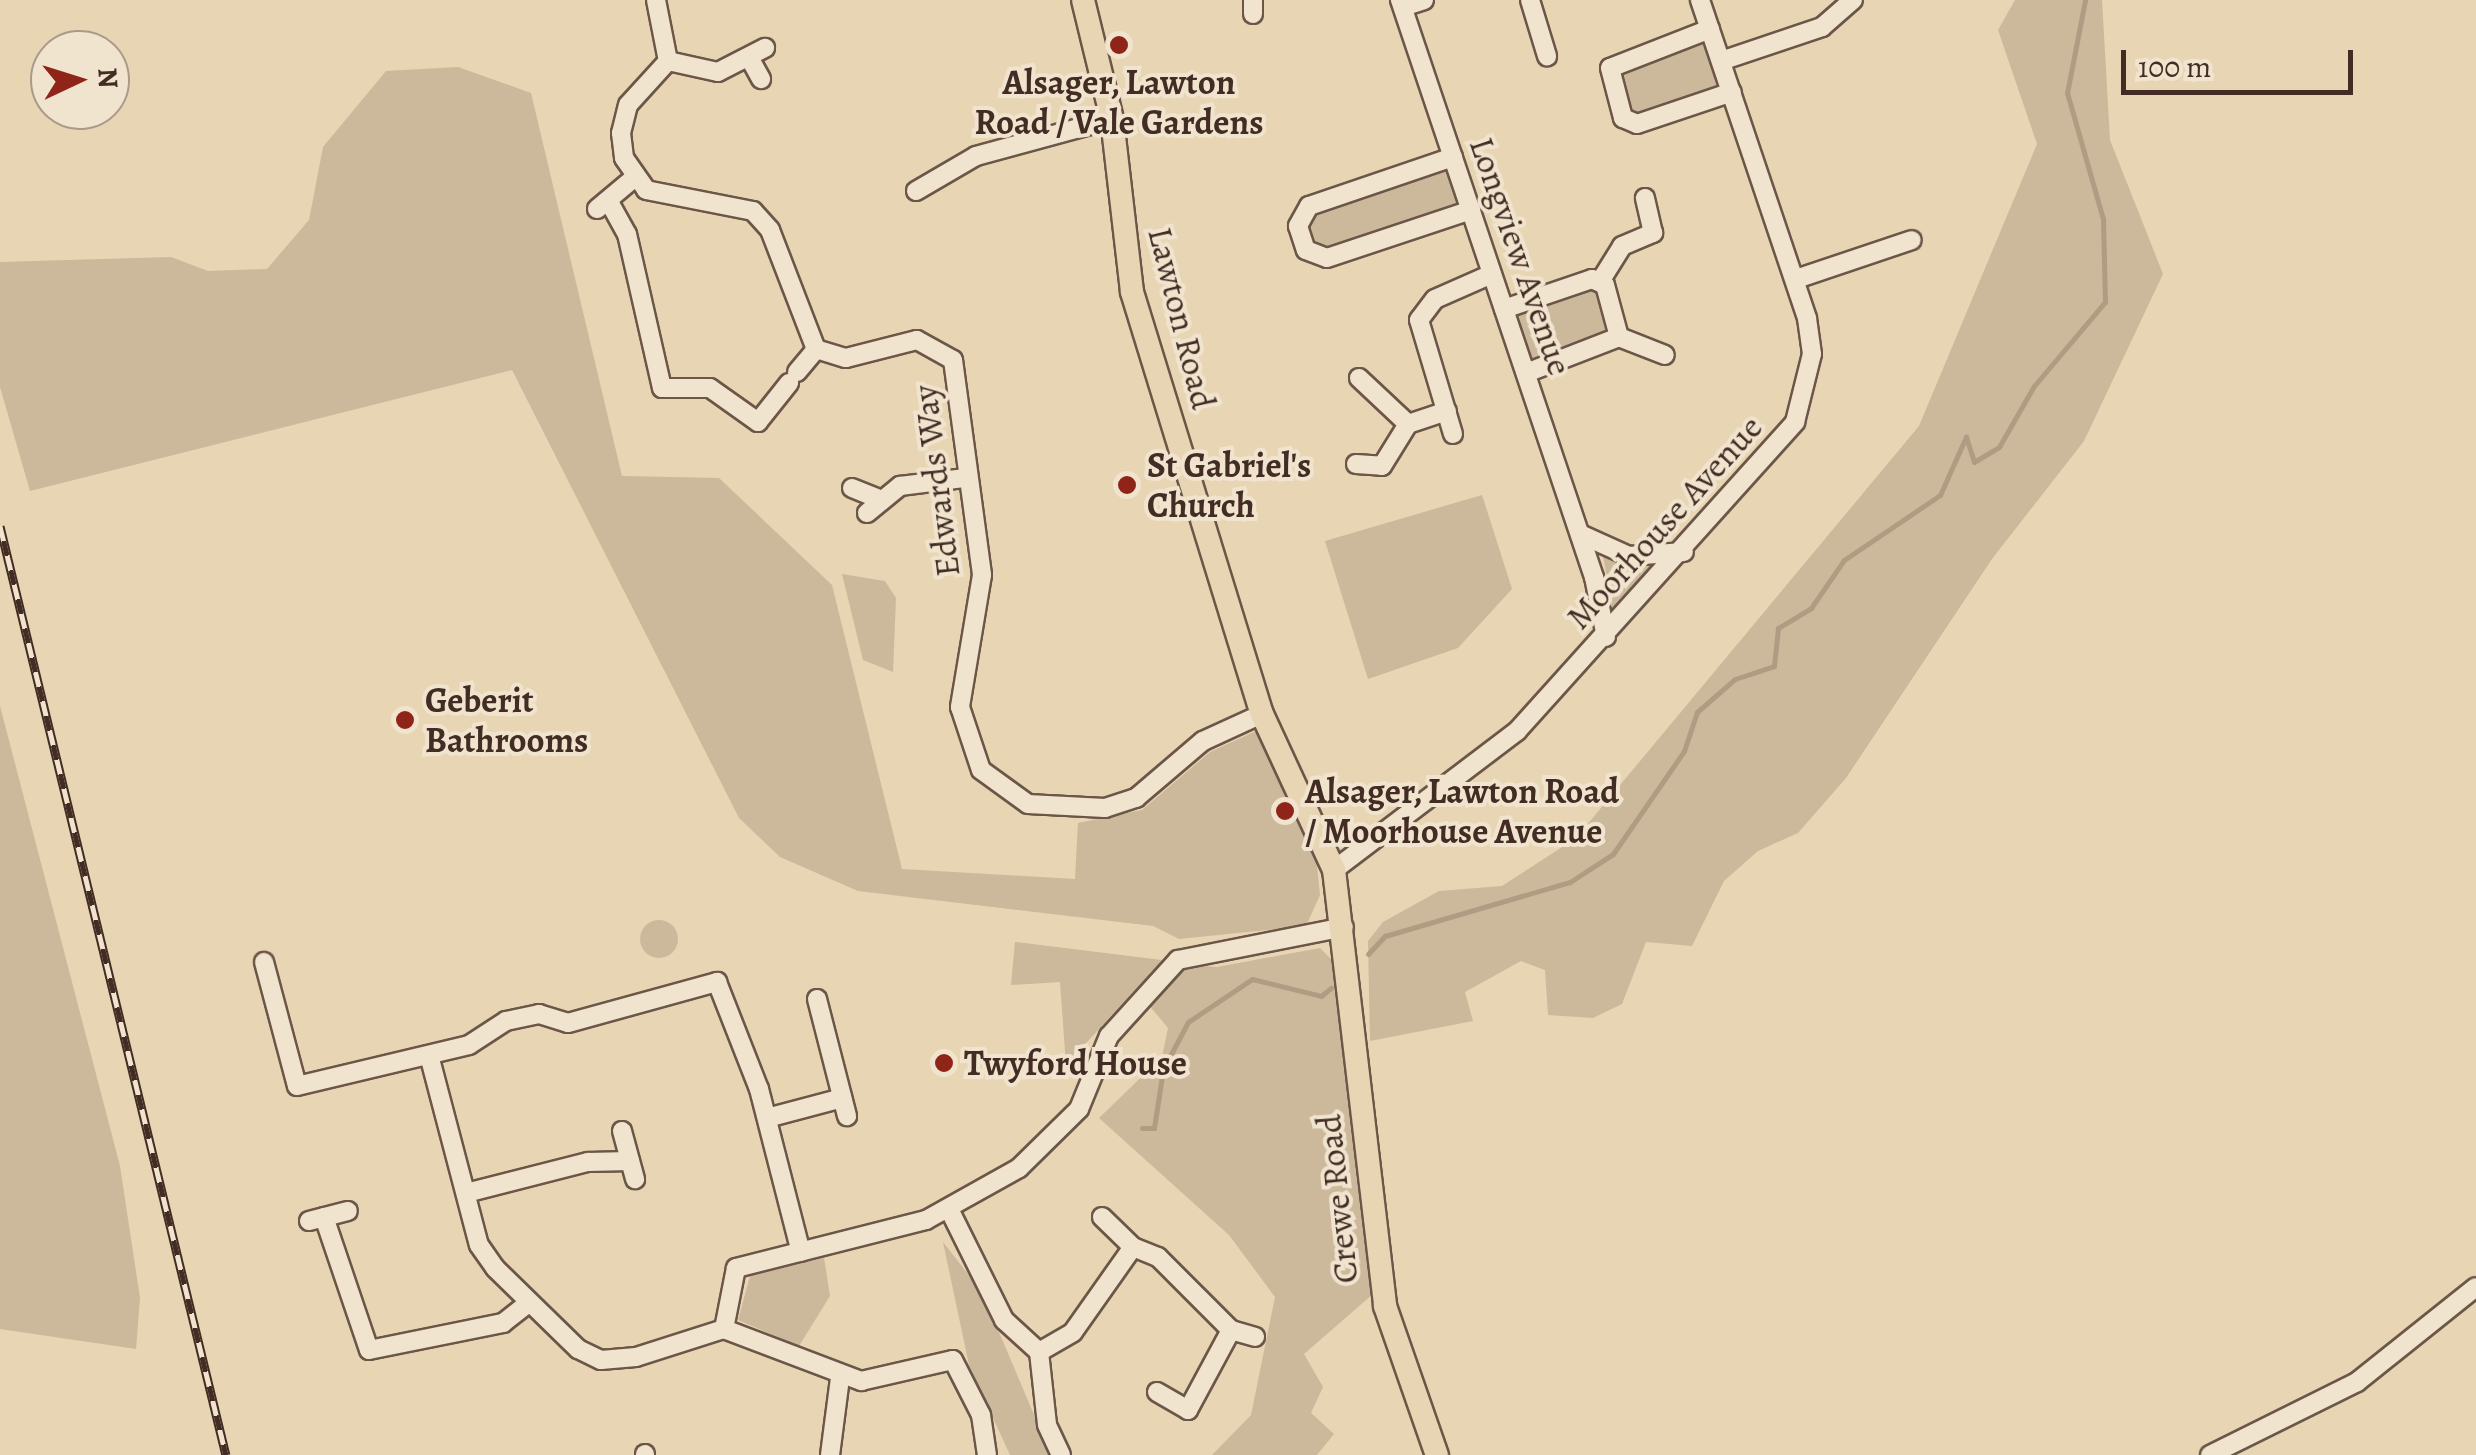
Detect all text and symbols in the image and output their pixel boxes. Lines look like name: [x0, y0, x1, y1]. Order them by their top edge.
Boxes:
north arrow: [30, 30, 130, 130]
scale bar: [2126, 30, 2358, 92]
marker: Alsager, Lawton Road / Vale Gardens: [1108, 34, 1130, 56]
text: 100 m: [2138, 47, 2211, 87]
place label: Alsager, Lawton Road / Vale Gardens: [975, 61, 1263, 143]
text: N: [88, 67, 128, 90]
street label: Longview Avenue: [1461, 132, 1581, 380]
street label: Lawton Road: [1139, 223, 1225, 413]
street label: Edwards Way: [903, 383, 969, 579]
street label: Moorhouse Avenue: [1557, 406, 1771, 638]
place label: St Gabriel's Church: [1147, 444, 1311, 526]
marker: St Gabriel's Church: [1116, 474, 1138, 496]
place label: Geberit Bathrooms: [425, 679, 588, 761]
marker: Geberit Bathrooms: [394, 709, 416, 731]
place label: Alsager, Lawton Road / Moorhouse Avenue: [1305, 770, 1620, 852]
marker: Alsager, Lawton Road / Moorhouse Avenue: [1274, 800, 1296, 822]
place label: Twyford House: [964, 1042, 1187, 1084]
marker: Twyford House: [933, 1052, 955, 1074]
street label: Crewe Road: [1307, 1112, 1367, 1286]

